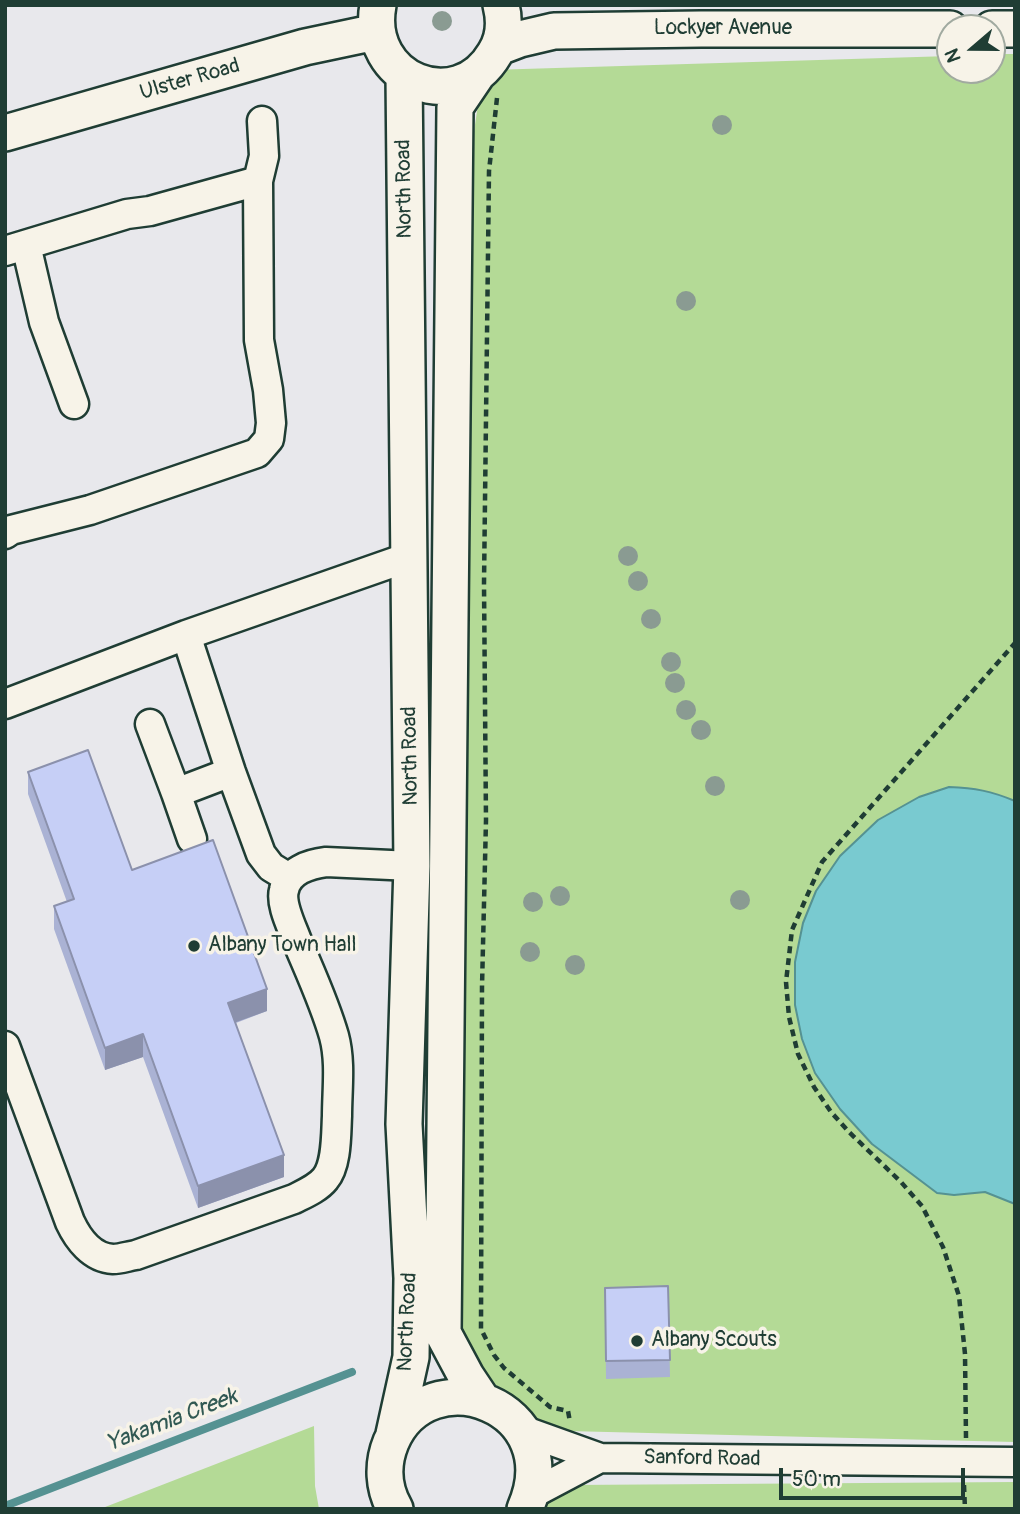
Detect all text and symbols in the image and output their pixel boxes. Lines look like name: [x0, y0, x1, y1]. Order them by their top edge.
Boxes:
north arrow: [936, 14, 1006, 84]
street label: Lockyer Avenue: [654, 16, 792, 42]
text: N: [940, 45, 967, 66]
street label: Ulster Road: [137, 54, 243, 106]
street label: North Road: [392, 139, 418, 239]
street label: North Road: [398, 706, 424, 806]
place label: Albany Town Hall: [208, 933, 357, 959]
marker: Albany Town Hall: [186, 938, 202, 954]
street label: North Road: [393, 1272, 423, 1372]
place label: Albany Scouts: [651, 1328, 777, 1354]
marker: Albany Scouts: [629, 1333, 645, 1349]
water label: Yakamia Creek: [103, 1383, 241, 1459]
street label: Sanford Road: [643, 1445, 761, 1473]
scale bar: [782, 1454, 968, 1498]
text: 50 m: [792, 1466, 841, 1493]

